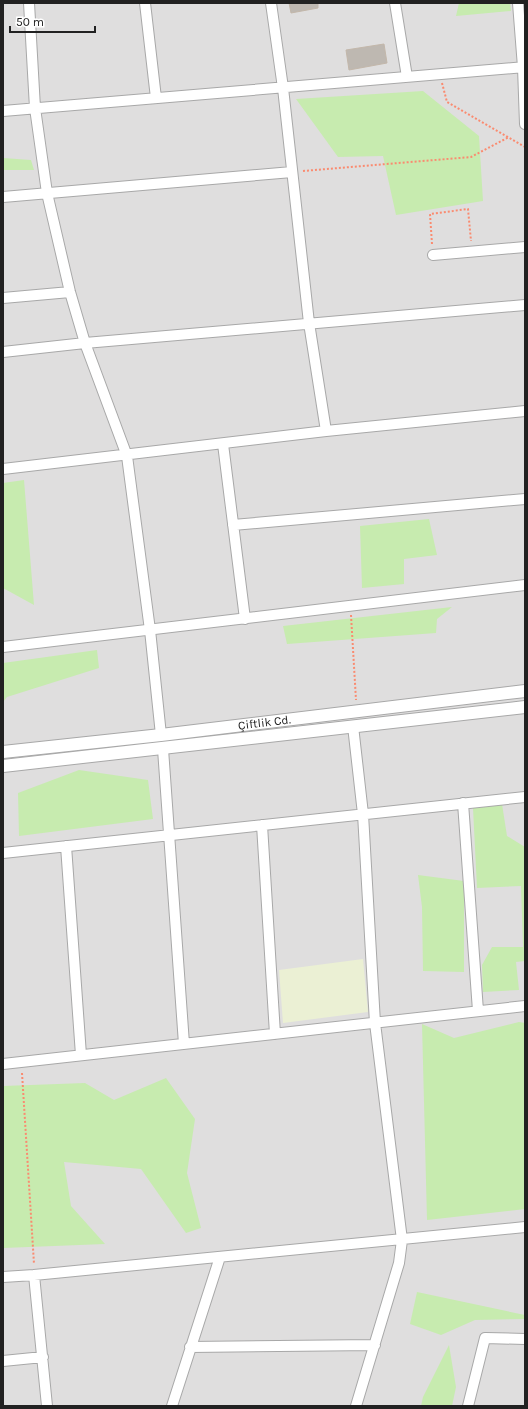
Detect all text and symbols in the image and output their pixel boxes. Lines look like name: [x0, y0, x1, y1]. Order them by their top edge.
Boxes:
scale bar: [10, 8, 95, 34]
text: 50 m: [16, 15, 44, 29]
street label: Çiftlik Cd.: [237, 712, 291, 733]

